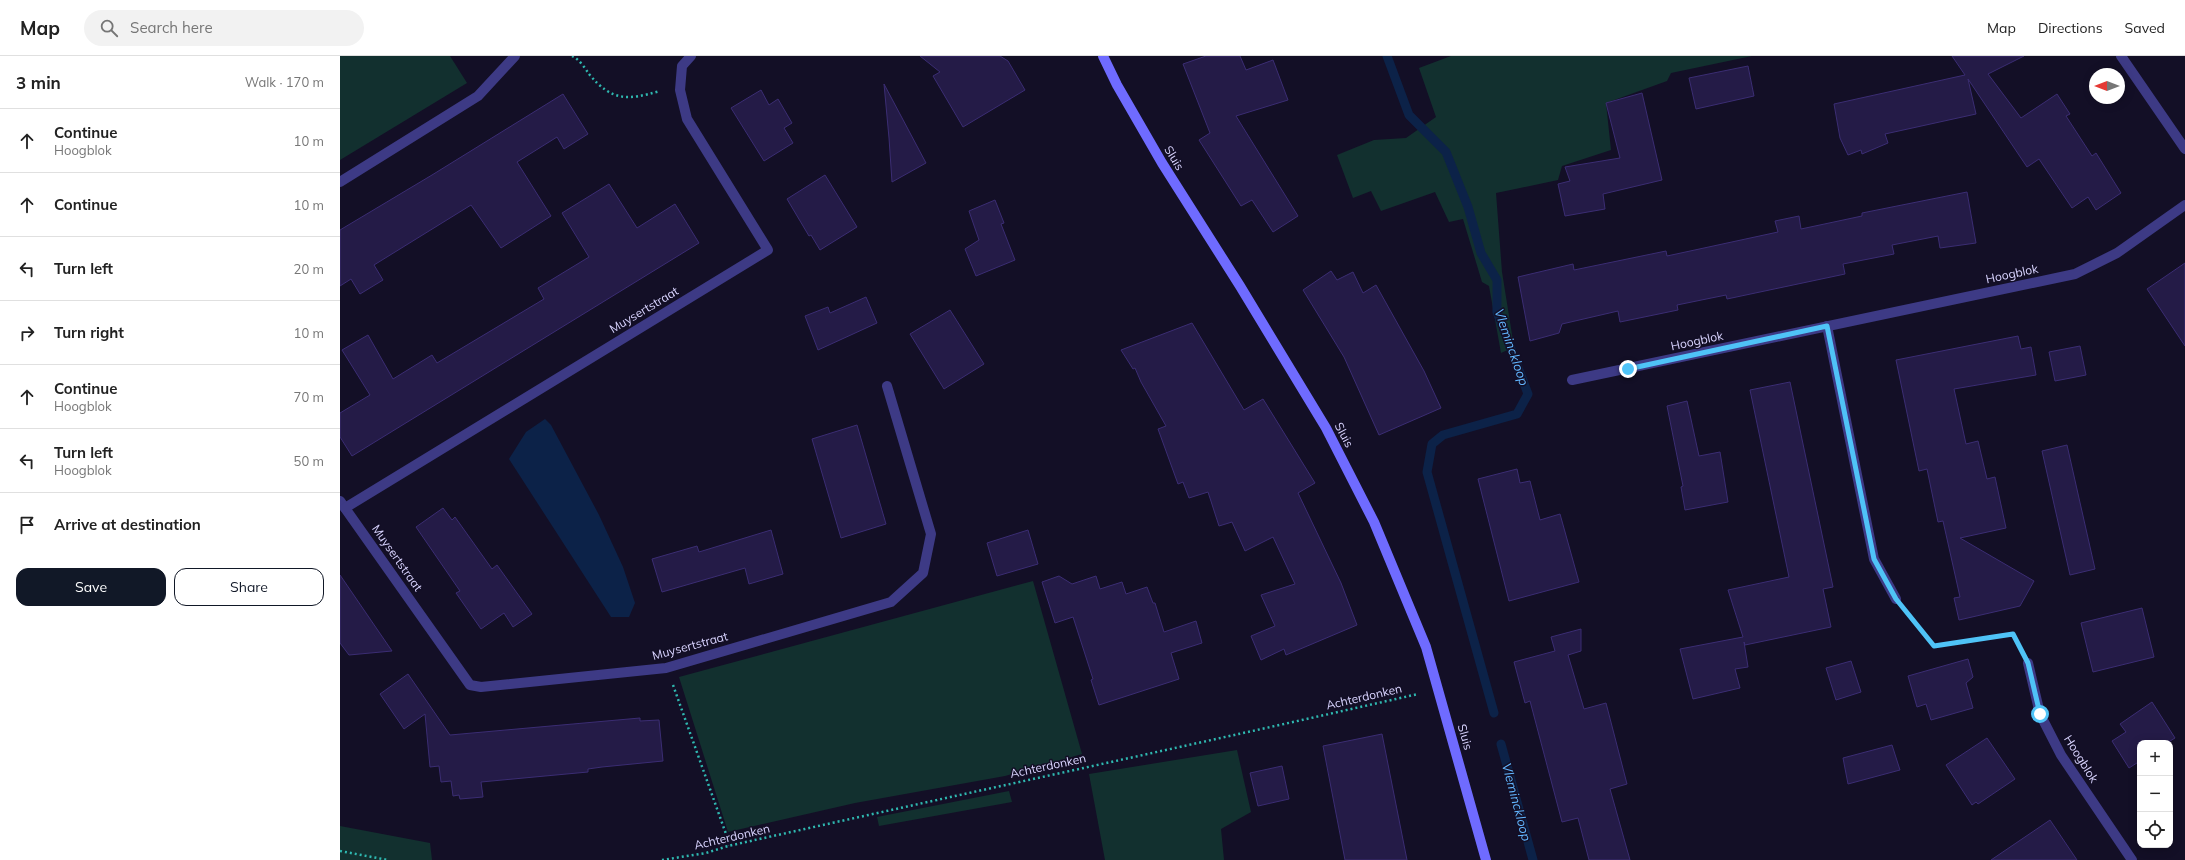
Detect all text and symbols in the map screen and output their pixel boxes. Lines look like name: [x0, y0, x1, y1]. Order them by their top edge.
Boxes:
search box: [84, 10, 364, 46]
text: Map: [20, 16, 60, 40]
icon: search: [98, 17, 120, 39]
text: Search here: [130, 18, 213, 37]
text: Map: [1987, 19, 2016, 37]
text: Directions: [2038, 19, 2103, 37]
text: Saved: [2125, 19, 2165, 37]
north arrow: [2089, 68, 2125, 104]
text: 3 min: [16, 72, 61, 93]
text: Walk · 170 m: [245, 74, 324, 90]
text: Continue: [54, 123, 117, 142]
icon: ahead: [16, 130, 38, 152]
text: 10 m: [294, 133, 324, 149]
text: Hoogblok: [54, 142, 112, 158]
street label: Sluis: [1161, 143, 1188, 173]
icon: ahead: [16, 194, 38, 216]
text: Continue: [54, 195, 117, 214]
text: 10 m: [294, 197, 324, 213]
icon: left: [16, 258, 38, 280]
text: Turn left: [54, 259, 113, 278]
street label: Hoogblok: [1984, 260, 2040, 286]
text: 20 m: [294, 261, 324, 277]
street label: Muysertstraat: [607, 283, 681, 336]
water label: Vleminckloop: [1491, 306, 1533, 388]
icon: right: [16, 322, 38, 344]
text: Turn right: [54, 323, 124, 342]
text: 10 m: [294, 325, 324, 341]
street label: Hoogblok: [1669, 327, 1725, 353]
route end: [1619, 360, 1637, 378]
text: Continue: [54, 379, 117, 398]
icon: ahead: [16, 386, 38, 408]
text: 70 m: [294, 389, 324, 405]
text: Hoogblok: [54, 398, 112, 414]
street label: Sluis: [1332, 420, 1357, 450]
text: Turn left: [54, 443, 113, 462]
icon: left: [16, 450, 38, 472]
text: 50 m: [294, 453, 324, 469]
text: Hoogblok: [54, 462, 112, 478]
icon: arrive: [16, 514, 38, 536]
text: Arrive at destination: [54, 515, 201, 534]
street label: Muysertstraat: [369, 522, 426, 594]
button: Save: [16, 568, 166, 606]
button: Share: [174, 568, 324, 606]
street label: Muysertstraat: [650, 628, 729, 663]
street label: Achterdonken: [1325, 681, 1403, 713]
route start: [2031, 705, 2049, 723]
street label: Sluis: [1455, 722, 1476, 751]
street label: Hoogblok: [2061, 732, 2102, 786]
map controls: [2137, 740, 2173, 848]
button: +: [2137, 740, 2173, 776]
street label: Achterdonken: [1009, 750, 1087, 781]
water label: Vleminckloop: [1499, 761, 1535, 843]
button: −: [2137, 776, 2173, 812]
button: locate: [2137, 812, 2173, 848]
street label: Achterdonken: [693, 821, 771, 853]

